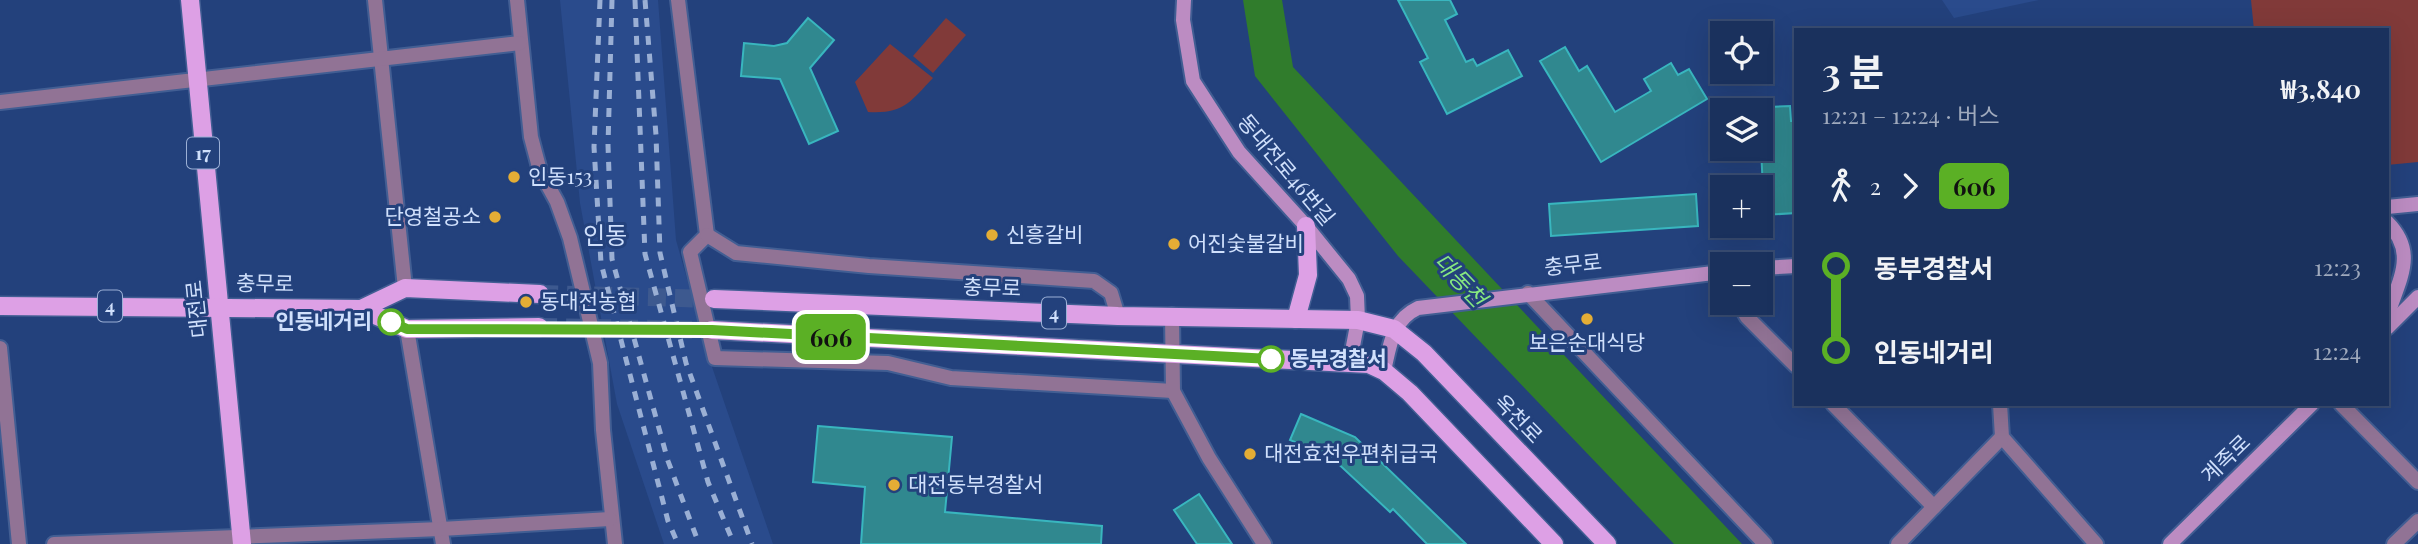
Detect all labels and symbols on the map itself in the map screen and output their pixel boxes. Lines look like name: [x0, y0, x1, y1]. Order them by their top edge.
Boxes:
street label: 동대전로46번길: [1233, 107, 1342, 230]
road number: 17: [187, 138, 219, 168]
place label: 인동153: [528, 161, 592, 189]
marker: 인동153: [506, 169, 522, 185]
place label: 단영철공소: [384, 201, 481, 229]
marker: 단영철공소: [487, 209, 503, 225]
district label: 인동: [583, 218, 627, 250]
place label: 신흥갈비: [1006, 219, 1083, 247]
marker: 신흥갈비: [984, 227, 1000, 243]
place label: 어진숯불갈비: [1188, 228, 1304, 256]
marker: 어진숯불갈비: [1166, 236, 1182, 252]
water label: 대동천: [1428, 245, 1496, 315]
street label: 충무로: [1543, 246, 1603, 280]
street label: 충무로: [236, 267, 294, 297]
street label: 충무로: [963, 271, 1022, 301]
street label: 대전로: [178, 279, 212, 339]
place label: 동대전농협: [540, 286, 637, 314]
road number: 4: [98, 290, 122, 322]
marker: 동대전농협: [518, 294, 534, 310]
road number: 4: [1042, 298, 1066, 328]
place label: 인동네거리: [275, 306, 372, 334]
marker: 인동네거리: [378, 309, 404, 335]
marker: 보은순대식당: [1579, 311, 1595, 327]
line badge: 606: [791, 314, 871, 360]
place label: 보은순대식당: [1529, 327, 1645, 355]
place label: 동부경찰서: [1290, 343, 1387, 371]
marker: 동부경찰서: [1258, 346, 1284, 372]
street label: 옥천로: [1489, 387, 1550, 448]
street label: 계족로: [2194, 427, 2255, 488]
place label: 대전효천우편취급국: [1264, 438, 1438, 466]
marker: 대전효천우편취급국: [1242, 446, 1258, 462]
place label: 대전동부경찰서: [908, 469, 1043, 497]
marker: 대전동부경찰서: [886, 477, 902, 493]

